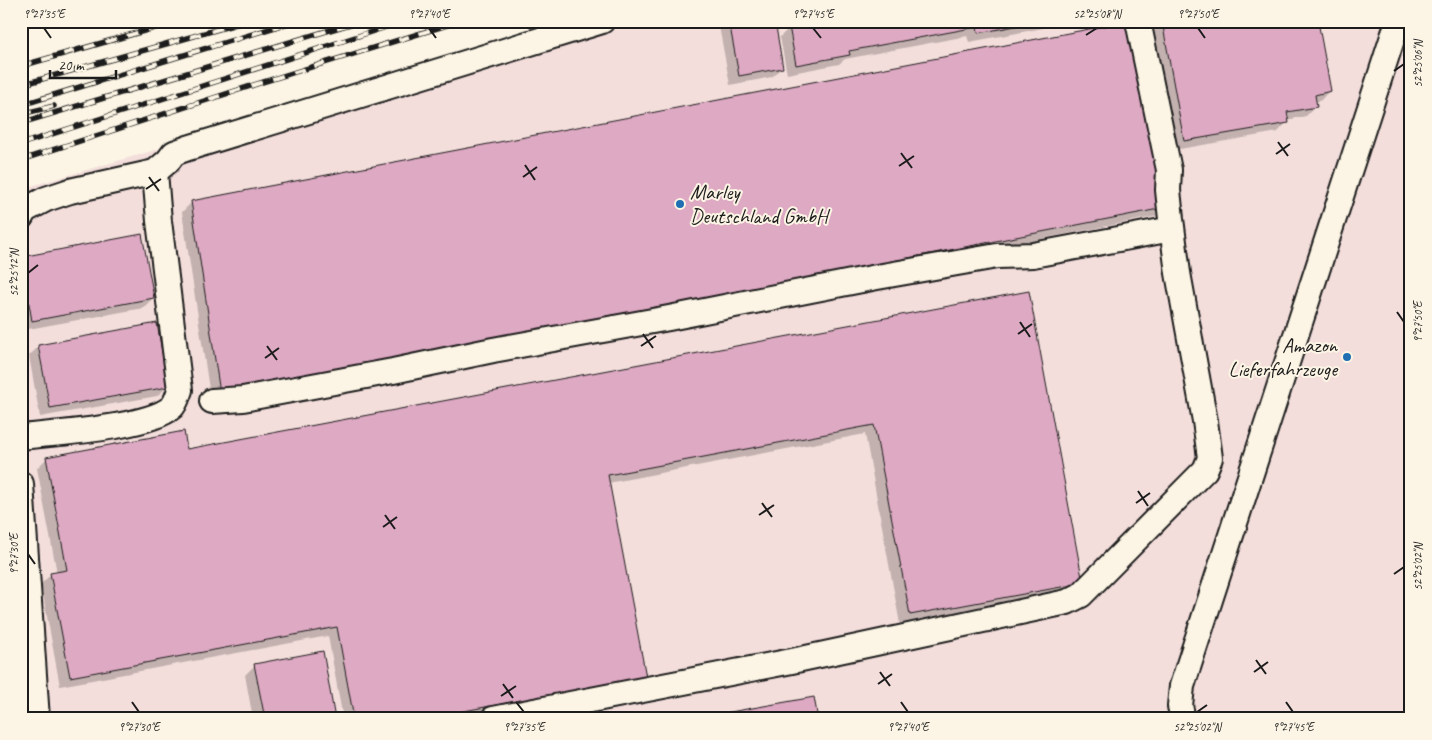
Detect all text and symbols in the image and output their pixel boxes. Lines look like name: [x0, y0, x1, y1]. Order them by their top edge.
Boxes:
text: 9°27'35"E: [24, 6, 66, 22]
text: 9°27'40"E: [409, 6, 451, 22]
text: 9°27'45"E: [793, 6, 835, 22]
text: 52°25'08"N: [1073, 6, 1122, 22]
text: 9°27'50"E: [1178, 6, 1220, 22]
text: 52°25'06"N: [1410, 39, 1426, 88]
scale bar: [50, 48, 116, 80]
text: 20 m: [58, 56, 85, 75]
place label: Marley Deutschland GmbH: [690, 179, 831, 229]
marker: Marley Deutschland GmbH: [674, 198, 686, 210]
text: 52°25'12"N: [6, 248, 22, 297]
text: 9°27'50"E: [1410, 300, 1426, 343]
place label: Amazon Lieferfahrzeuge: [1229, 332, 1339, 382]
marker: Amazon Lieferfahrzeuge: [1341, 351, 1353, 363]
text: 9°27'30"E: [6, 532, 22, 575]
text: 52°25'02"N: [1410, 542, 1426, 591]
text: 9°27'30"E: [119, 719, 161, 735]
text: 9°27'35"E: [504, 719, 546, 735]
text: 9°27'40"E: [888, 719, 930, 735]
text: 52°25'02"N: [1173, 719, 1222, 735]
text: 9°27'45"E: [1273, 719, 1315, 735]

